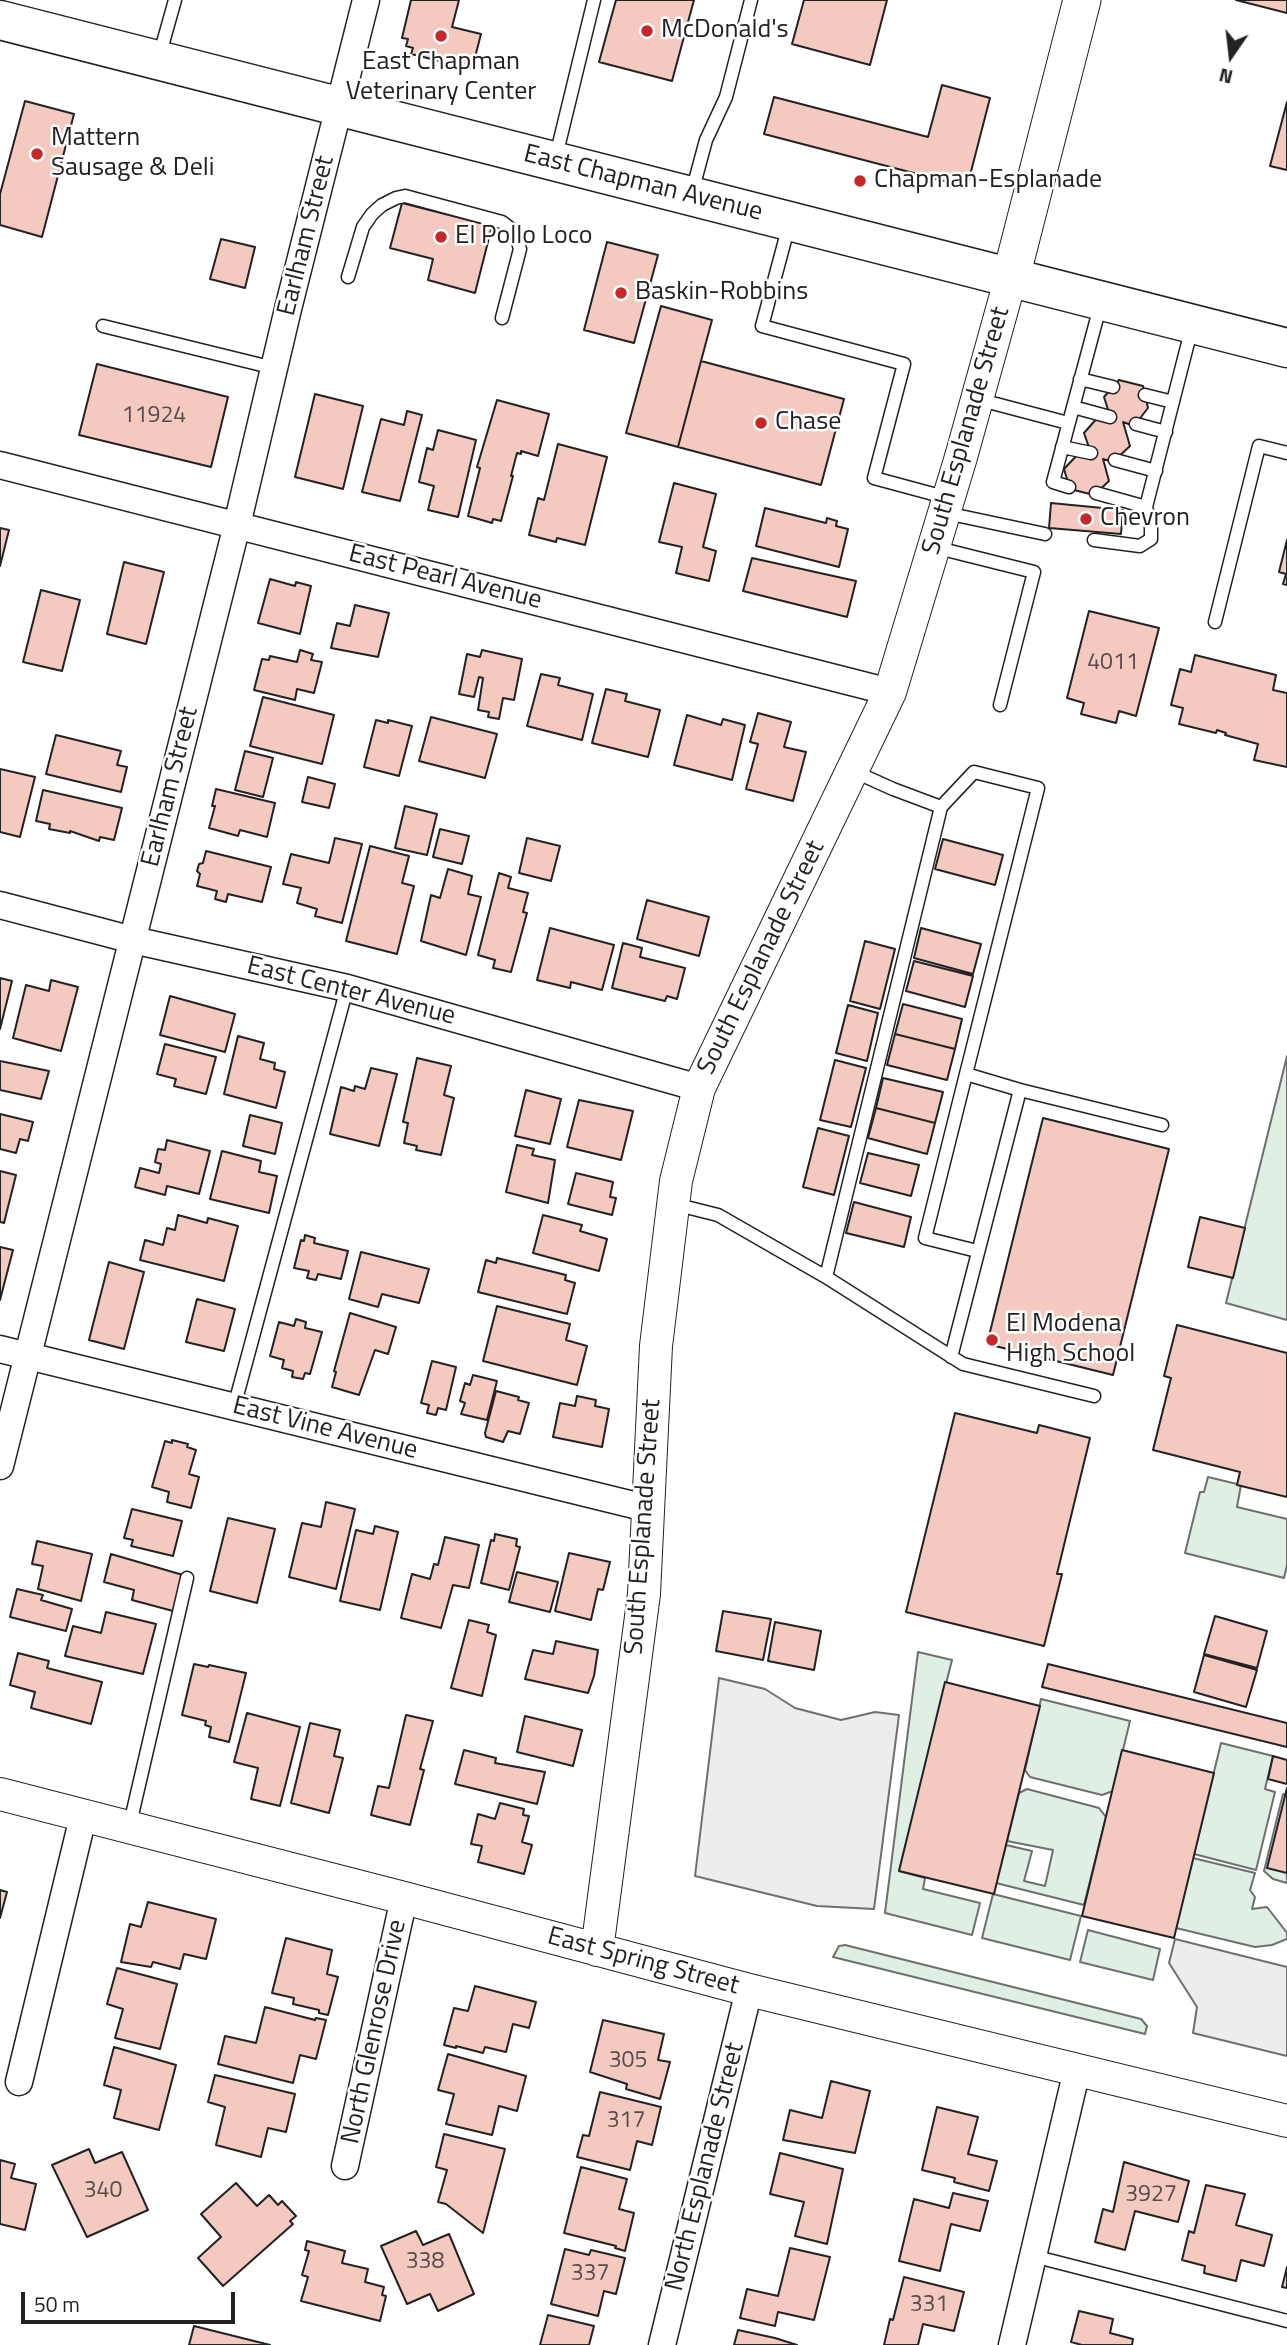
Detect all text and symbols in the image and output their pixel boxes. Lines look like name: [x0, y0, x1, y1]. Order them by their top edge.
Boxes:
place label: McDonald's: [661, 15, 789, 47]
north arrow: [1196, 21, 1266, 91]
marker: McDonald's: [639, 23, 655, 39]
marker: East Chapman Veterinary Center: [433, 28, 449, 44]
place label: East Chapman Veterinary Center: [346, 47, 536, 108]
text: N: [1216, 61, 1236, 93]
place label: Mattern Sausage & Deli: [51, 123, 214, 184]
street label: East Chapman Avenue: [520, 139, 766, 229]
marker: Mattern Sausage & Deli: [29, 146, 45, 162]
street label: Earlham Street: [272, 153, 342, 319]
place label: Chapman-Esplanade: [874, 165, 1102, 197]
marker: Chapman-Esplanade: [852, 173, 868, 189]
place label: El Pollo Loco: [455, 221, 593, 253]
marker: El Pollo Loco: [433, 229, 449, 245]
place label: Baskin-Robbins: [635, 277, 808, 309]
marker: Baskin-Robbins: [613, 285, 629, 301]
street label: South Esplanade Street: [917, 304, 1017, 558]
house number: 11924: [122, 402, 186, 430]
place label: Chase: [775, 407, 841, 439]
marker: Chase: [753, 415, 769, 431]
place label: Chevron: [1100, 503, 1190, 535]
marker: Chevron: [1078, 511, 1094, 527]
street label: East Pearl Avenue: [345, 539, 545, 617]
house number: 4011: [1087, 649, 1139, 677]
street label: Earlham Street: [136, 704, 206, 870]
street label: South Esplanade Street: [692, 836, 832, 1080]
street label: East Center Avenue: [244, 951, 458, 1033]
place label: El Modena High School: [1006, 1309, 1135, 1370]
marker: El Modena High School: [984, 1332, 1000, 1348]
street label: East Vine Avenue: [229, 1391, 421, 1467]
street label: South Esplanade Street: [620, 1398, 668, 1656]
street label: North Glenrose Drive: [336, 1917, 414, 2147]
street label: East Spring Street: [544, 1921, 742, 2003]
street label: North Esplanade Street: [660, 2040, 752, 2294]
house number: 305: [609, 2047, 647, 2075]
house number: 317: [607, 2107, 645, 2135]
house number: 340: [84, 2177, 122, 2205]
house number: 3927: [1125, 2181, 1177, 2209]
house number: 338: [406, 2248, 444, 2276]
house number: 337: [571, 2260, 609, 2288]
scale bar: [24, 2278, 238, 2322]
text: 50 m: [34, 2288, 80, 2320]
house number: 331: [910, 2291, 948, 2319]

